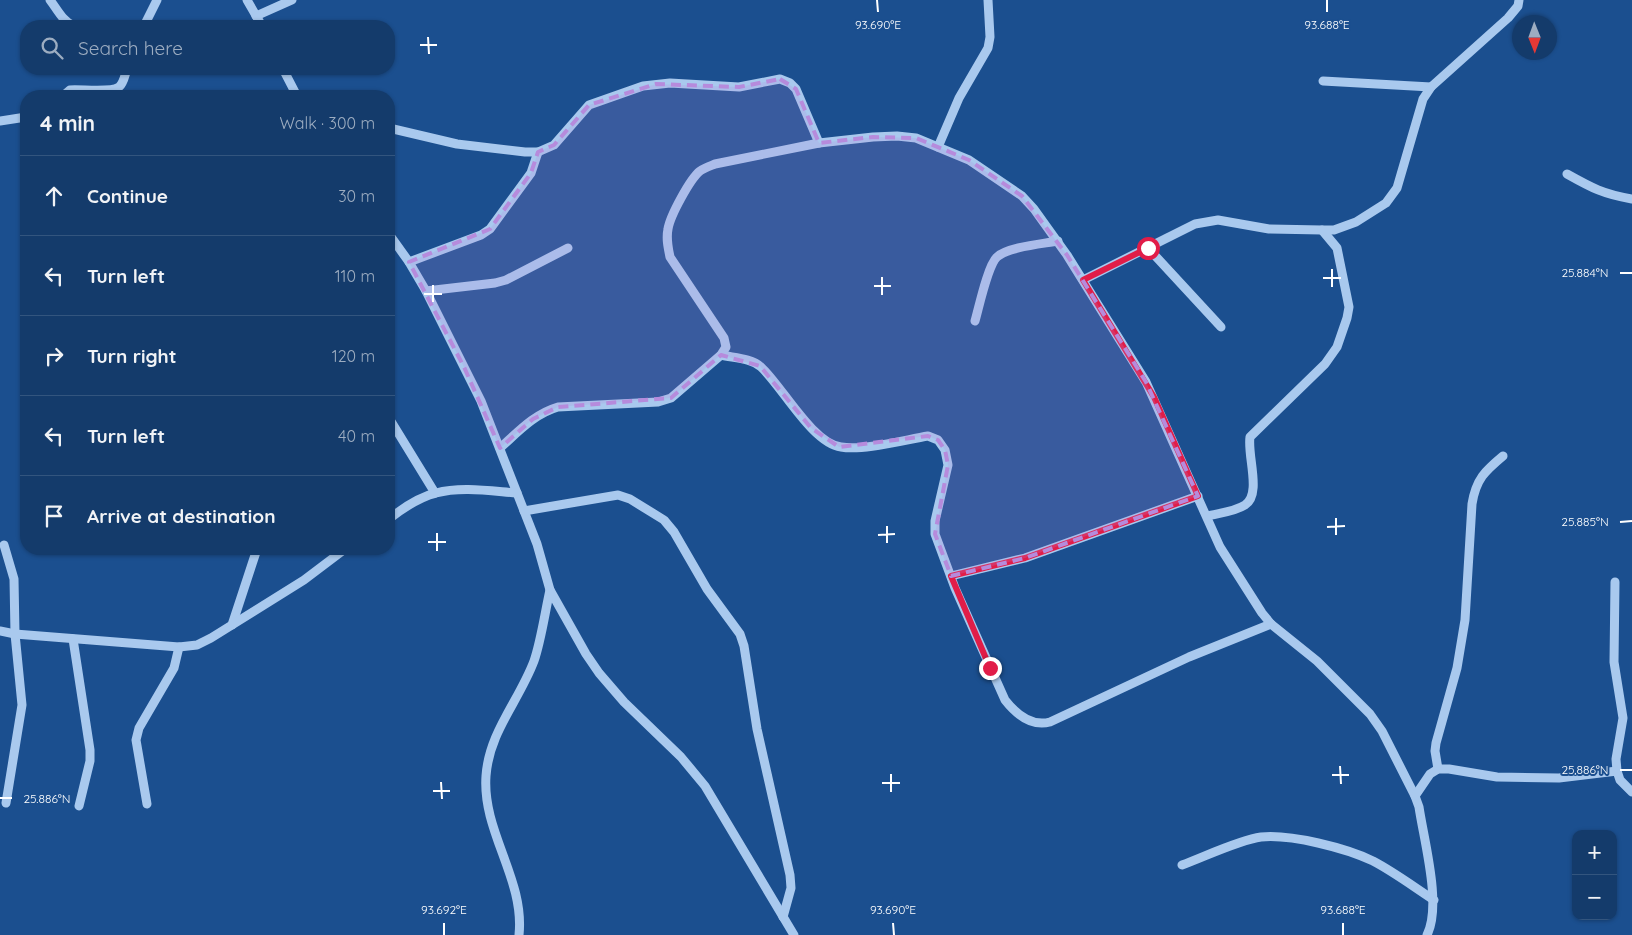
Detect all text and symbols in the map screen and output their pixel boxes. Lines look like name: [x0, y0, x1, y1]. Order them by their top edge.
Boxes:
north arrow: [1512, 15, 1557, 60]
text: 93.690°E: [855, 17, 901, 32]
text: 93.688°E: [1304, 17, 1350, 32]
search box: [20, 20, 395, 75]
icon: search: [38, 34, 66, 62]
text: Search here: [78, 36, 183, 60]
text: 4 min: [40, 110, 95, 136]
text: Walk · 300 m: [280, 113, 375, 133]
icon: ahead: [40, 182, 68, 210]
text: Continue: [87, 184, 168, 208]
text: 30 m: [338, 186, 375, 206]
route start: [1137, 237, 1160, 260]
icon: left: [40, 262, 68, 290]
text: Turn left: [87, 264, 165, 288]
text: 25.884°N: [1561, 265, 1609, 280]
text: 110 m: [335, 266, 375, 286]
icon: right: [40, 342, 68, 370]
text: Turn right: [87, 344, 176, 368]
text: 120 m: [332, 346, 375, 366]
icon: left: [40, 422, 68, 450]
text: Turn left: [87, 424, 165, 448]
text: 40 m: [338, 426, 375, 446]
icon: arrive: [40, 502, 68, 530]
text: Arrive at destination: [87, 504, 276, 528]
text: 25.885°N: [1561, 514, 1609, 529]
route end: [979, 657, 1002, 680]
text: 25.886°N: [1561, 762, 1609, 777]
text: 25.886°N: [23, 791, 71, 806]
map controls: [1572, 830, 1617, 920]
button: +: [1572, 830, 1617, 875]
button: −: [1572, 875, 1617, 920]
text: 93.692°E: [421, 902, 467, 917]
text: 93.690°E: [870, 902, 916, 917]
text: 93.688°E: [1320, 902, 1366, 917]

